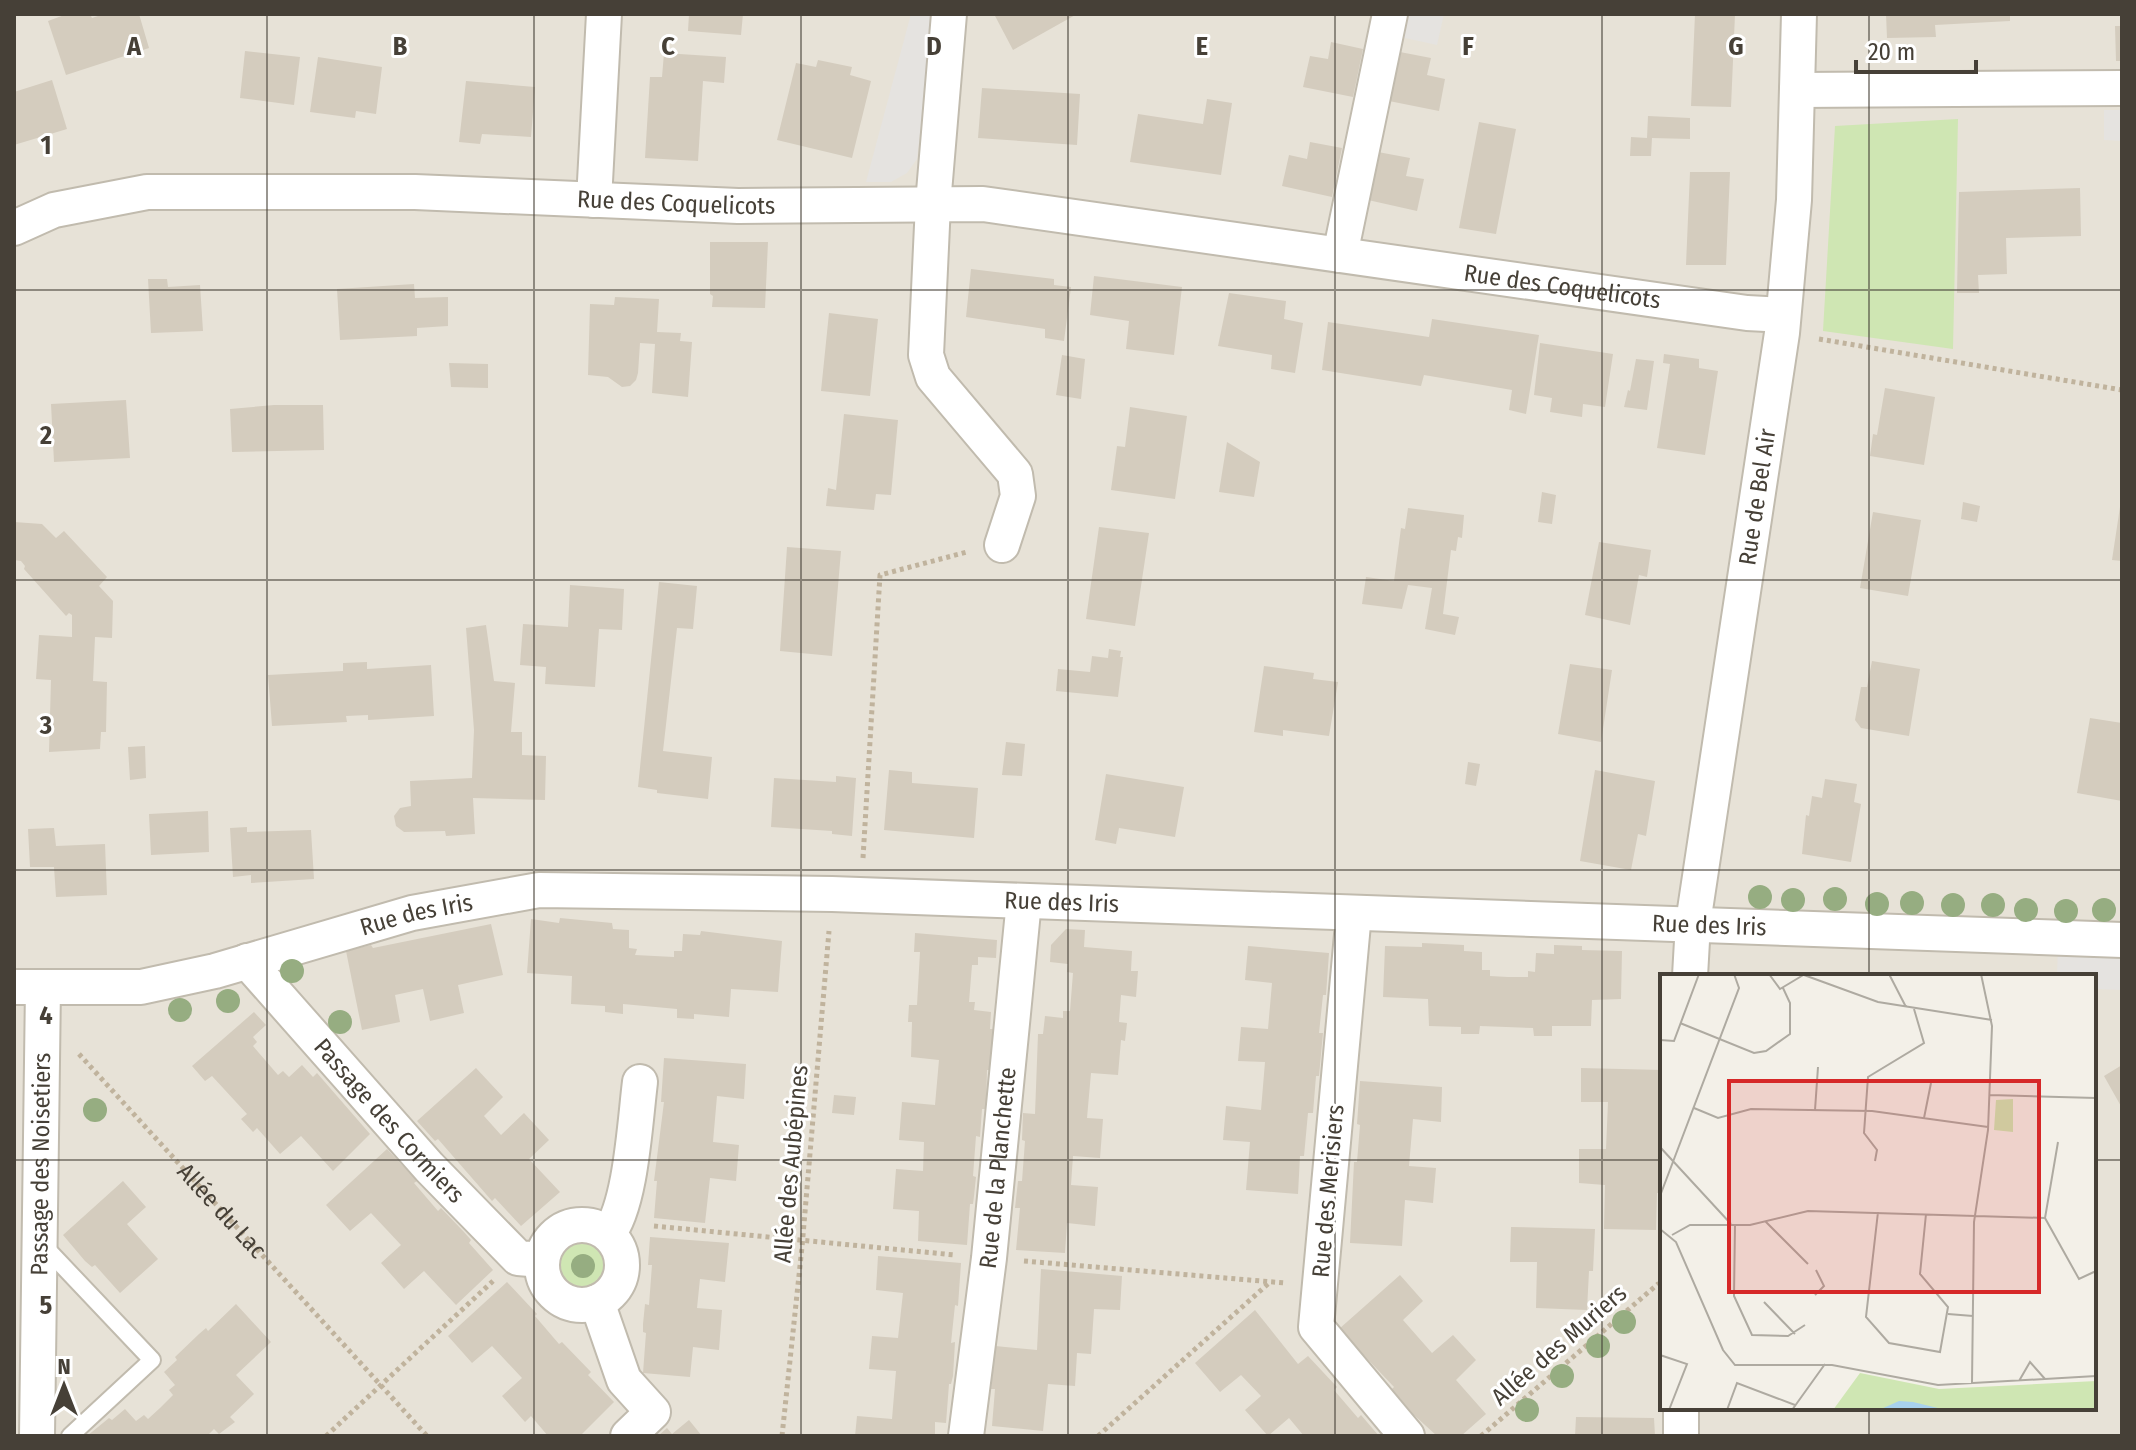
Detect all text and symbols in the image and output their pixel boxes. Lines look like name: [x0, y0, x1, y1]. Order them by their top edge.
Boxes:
scale bar: [1856, 24, 1976, 74]
text: A: [126, 31, 142, 62]
text: B: [393, 31, 408, 62]
text: C: [661, 31, 675, 62]
text: D: [926, 31, 942, 62]
text: E: [1196, 31, 1208, 62]
text: F: [1462, 31, 1474, 62]
text: G: [1728, 31, 1744, 62]
text: 20 m: [1868, 38, 1915, 66]
text: 1: [41, 130, 52, 161]
street label: Rue des Coquelicots: [576, 185, 775, 220]
street label: Rue des Coquelicots: [1462, 259, 1662, 315]
text: 2: [39, 420, 52, 451]
street label: Rue de Bel Air: [1733, 426, 1781, 567]
text: 3: [39, 710, 52, 741]
street label: Rue des Iris: [1004, 886, 1120, 918]
street label: Rue des Iris: [357, 888, 475, 942]
street label: Rue des Iris: [1651, 909, 1767, 941]
inset map: [1660, 974, 2096, 1410]
text: 4: [39, 1000, 53, 1031]
street label: Passage des Cormiers: [308, 1033, 470, 1209]
street label: Passage des Noisetiers: [25, 1052, 56, 1276]
street label: Allée des Aubépines: [768, 1064, 814, 1264]
street label: Rue de la Planchette: [974, 1066, 1022, 1270]
street label: Rue des Merisiers: [1306, 1103, 1350, 1279]
street label: Allée du Lac: [172, 1158, 272, 1264]
street label: Allée des Muriers: [1486, 1279, 1632, 1411]
text: 5: [40, 1290, 53, 1321]
north arrow: [24, 1346, 104, 1426]
text: N: [57, 1353, 71, 1380]

